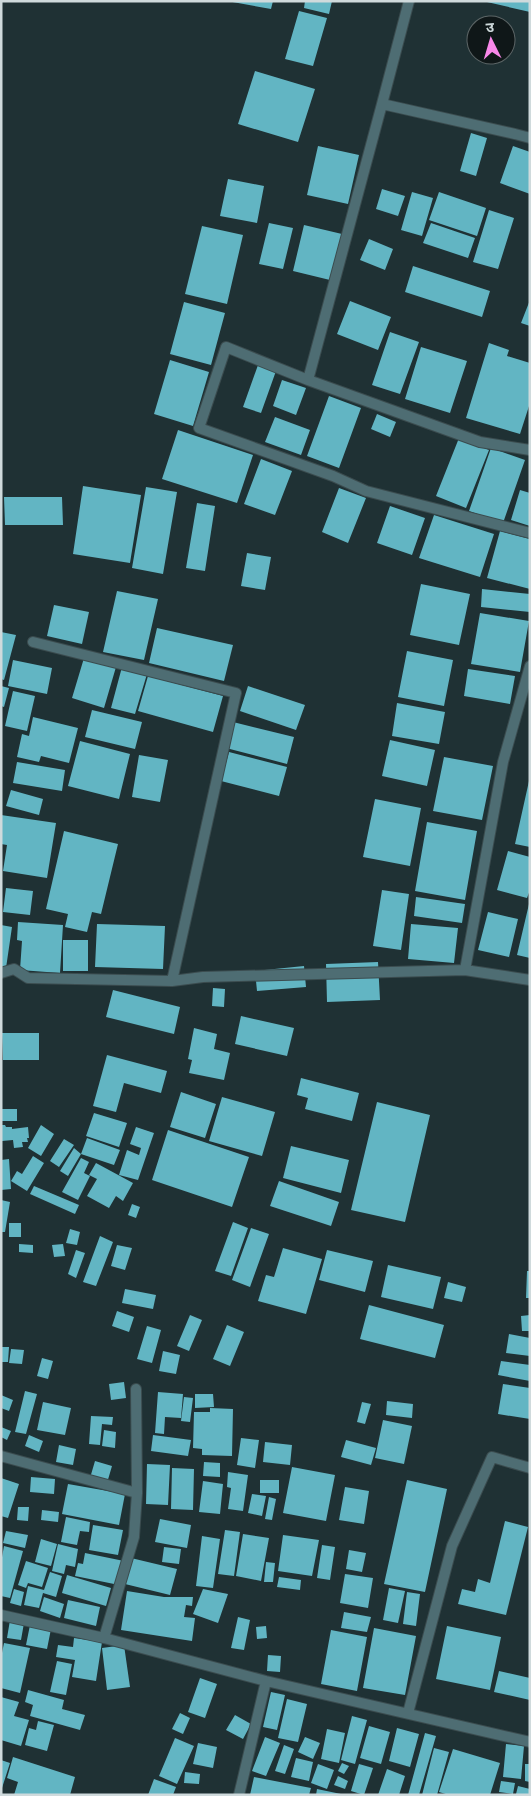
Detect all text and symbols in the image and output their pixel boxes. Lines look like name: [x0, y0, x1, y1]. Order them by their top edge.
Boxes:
north arrow: [466, 15, 516, 65]
text: उ: [485, 17, 496, 36]

